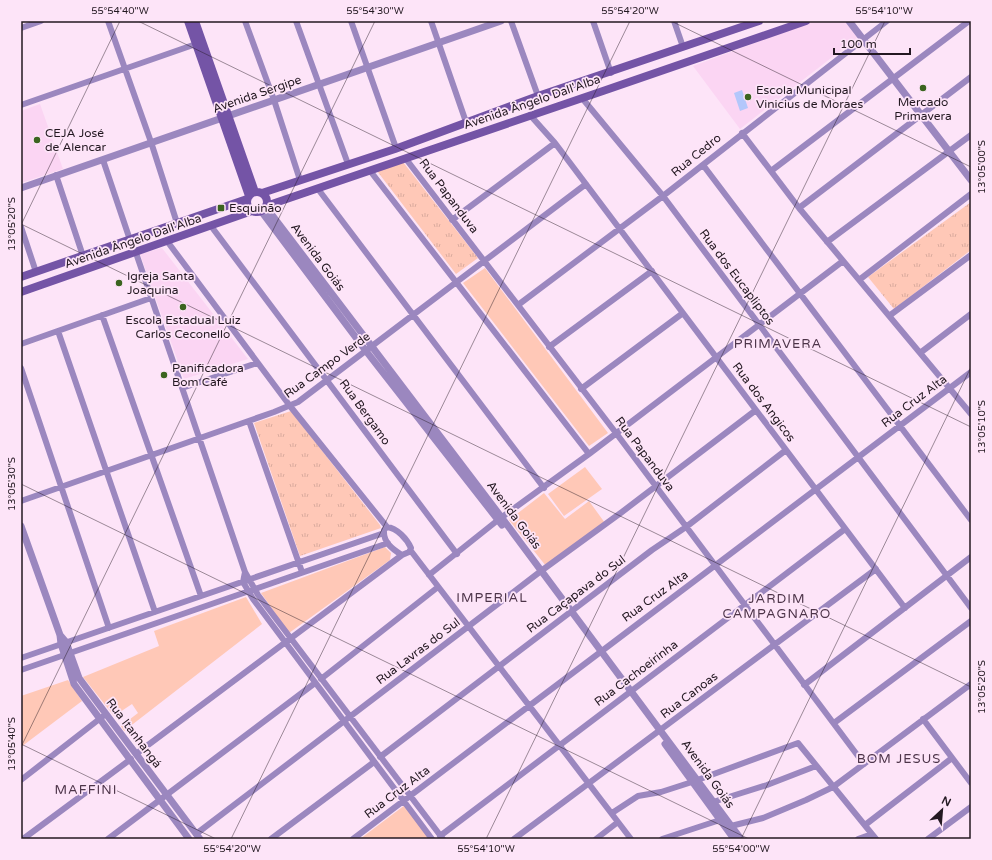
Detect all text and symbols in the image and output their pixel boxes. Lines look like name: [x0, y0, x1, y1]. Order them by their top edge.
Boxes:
text: 55°54'40"W: [91, 5, 149, 17]
text: 55°54'30"W: [346, 5, 404, 17]
text: 55°54'20"W: [601, 5, 659, 17]
text: 55°54'10"W: [855, 5, 913, 17]
scale bar: [834, 30, 910, 56]
text: 100 m: [840, 37, 877, 51]
street label: Avenida Sergipe: [211, 72, 303, 116]
street label: Avenida Ângelo Dall'Alba: [462, 72, 602, 132]
place label: Escola Municipal Vinicius de Moraes: [756, 83, 863, 111]
marker: Mercado Primavera: [918, 83, 928, 93]
marker: Escola Municipal Vinicius de Moraes: [743, 92, 753, 102]
place label: Mercado Primavera: [894, 95, 952, 123]
place label: CEJA José de Alencar: [45, 126, 107, 154]
street label: Rua Cedro: [668, 131, 724, 179]
marker: CEJA José de Alencar: [32, 135, 42, 145]
text: 13°05'00"S: [976, 140, 988, 194]
street label: Rua Papanduva: [416, 156, 482, 236]
text: 13°05'20"S: [6, 197, 18, 251]
place label: Esquinão: [229, 201, 282, 215]
marker: Esquinão: [216, 203, 226, 213]
street label: Avenida Ângelo Dall'Alba: [63, 211, 203, 271]
street label: Avenida Goiás: [288, 220, 348, 294]
street label: Rua dos Eucapliptos: [696, 226, 778, 328]
place label: Igreja Santa Joaquina: [127, 269, 195, 297]
marker: Igreja Santa Joaquina: [114, 278, 124, 288]
marker: Escola Estadual Luiz Carlos Ceconello: [178, 302, 188, 312]
place label: Escola Estadual Luiz Carlos Ceconello: [125, 313, 241, 341]
street label: Rua Campo Verde: [281, 329, 373, 401]
district label: PRIMAVERA: [734, 336, 822, 352]
street label: Rua dos Angicos: [730, 360, 799, 445]
place label: Panificadora Bom Café: [172, 361, 244, 389]
marker: Panificadora Bom Café: [159, 370, 169, 380]
street label: Rua Cruz Alta: [879, 372, 949, 430]
street label: Rua Bergamo: [336, 376, 394, 448]
text: 13°05'10"S: [976, 400, 988, 454]
street label: Rua Papanduva: [612, 414, 678, 494]
text: 13°05'30"S: [6, 457, 18, 511]
street label: Avenida Goiás: [484, 478, 544, 552]
street label: Rua Caçapava do Sul: [524, 552, 628, 636]
street label: Rua Cruz Alta: [619, 567, 691, 625]
district label: IMPERIAL: [456, 590, 528, 606]
district label: JARDIM CAMPAGNARO: [723, 591, 831, 622]
street label: Rua Lavras do Sul: [373, 615, 463, 687]
street label: Rua Cachoeirinha: [592, 637, 680, 709]
text: 13°05'20"S: [976, 660, 988, 714]
street label: Rua Canoas: [658, 669, 721, 721]
street label: Rua Itanhangá: [103, 696, 165, 770]
text: 13°05'40"S: [6, 717, 18, 771]
street label: Avenida Goiás: [678, 737, 738, 811]
district label: BOM JESUS: [857, 751, 941, 767]
street label: Rua Cruz Alta: [362, 763, 432, 821]
district label: MAFFINI: [55, 782, 117, 798]
north arrow: [922, 790, 962, 830]
text: N: [939, 794, 953, 809]
text: 55°54'20"W: [203, 843, 261, 855]
text: 55°54'10"W: [457, 843, 515, 855]
text: 55°54'00"W: [712, 843, 770, 855]

